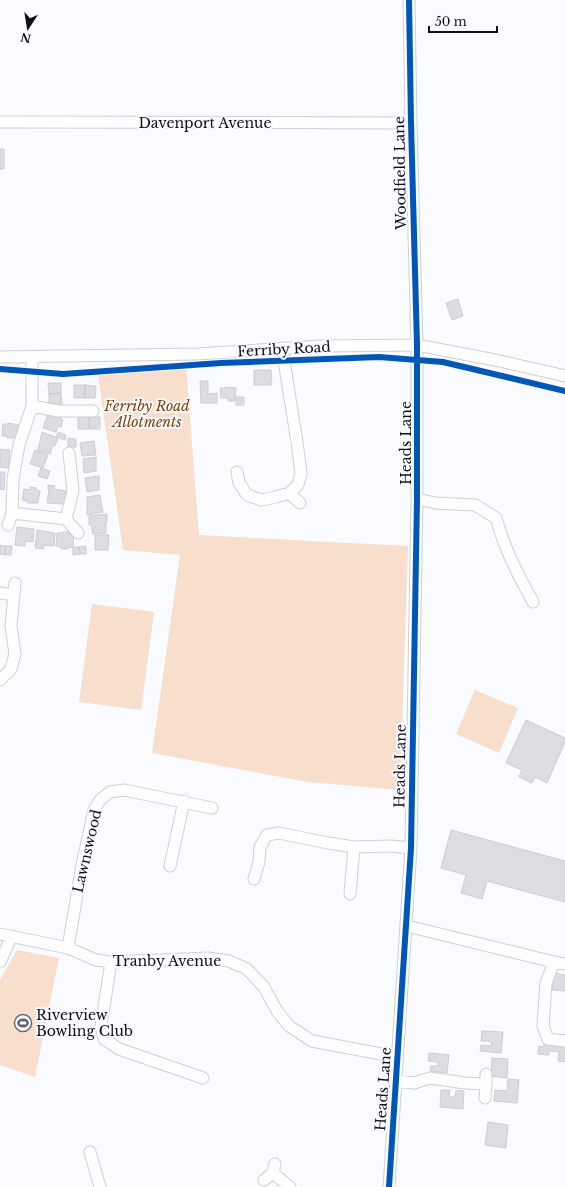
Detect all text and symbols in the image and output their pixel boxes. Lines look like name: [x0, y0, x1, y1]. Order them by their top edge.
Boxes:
north arrow: [8, 8, 48, 48]
scale bar: [429, 8, 497, 34]
text: 50 m: [435, 14, 467, 29]
text: N: [19, 30, 32, 46]
street label: Davenport Avenue: [138, 114, 272, 132]
street label: Woodfield Lane: [390, 116, 410, 231]
street label: Ferriby Road: [237, 338, 332, 360]
park label: Ferriby Road Allotments: [103, 397, 190, 431]
street label: Heads Lane: [397, 401, 415, 485]
street label: Heads Lane: [390, 724, 410, 808]
street label: Lawnswood: [69, 807, 105, 894]
street label: Tranby Avenue: [113, 952, 221, 970]
place label: Riverview Bowling Club: [36, 1006, 133, 1040]
sports icon: Riverview Bowling Club: [13, 1013, 33, 1033]
street label: Heads Lane: [371, 1047, 395, 1131]

